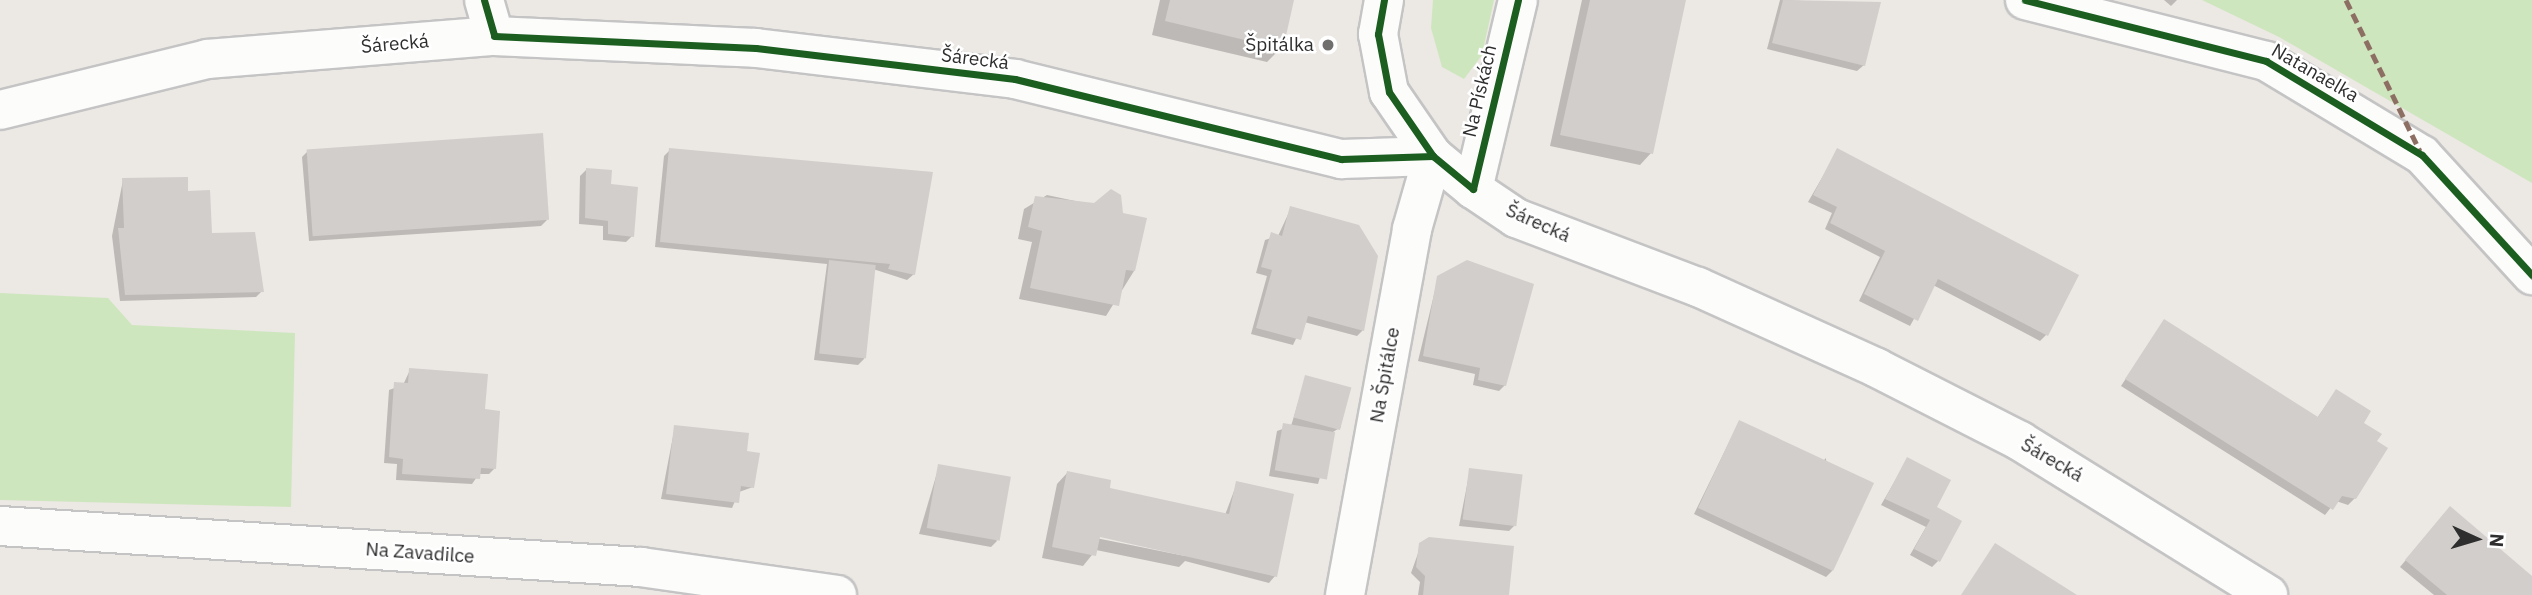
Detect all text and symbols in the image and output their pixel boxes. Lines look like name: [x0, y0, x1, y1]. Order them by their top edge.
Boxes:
street label: Šárecká: [360, 30, 430, 58]
place label: Špitálka: [1245, 34, 1314, 56]
marker: Špitálka: [1320, 37, 1336, 53]
street label: Natanaelka: [2267, 39, 2363, 107]
street label: Na Pískách: [1458, 43, 1502, 139]
street label: Šárecká: [940, 44, 1010, 74]
street label: Šárecká: [1502, 199, 1574, 247]
street label: Na Špitálce: [1365, 325, 1405, 425]
street label: Šárecká: [2017, 433, 2087, 487]
north arrow: [2441, 504, 2511, 574]
text: N: [2484, 533, 2509, 548]
street label: Na Zavadilce: [365, 538, 475, 568]

